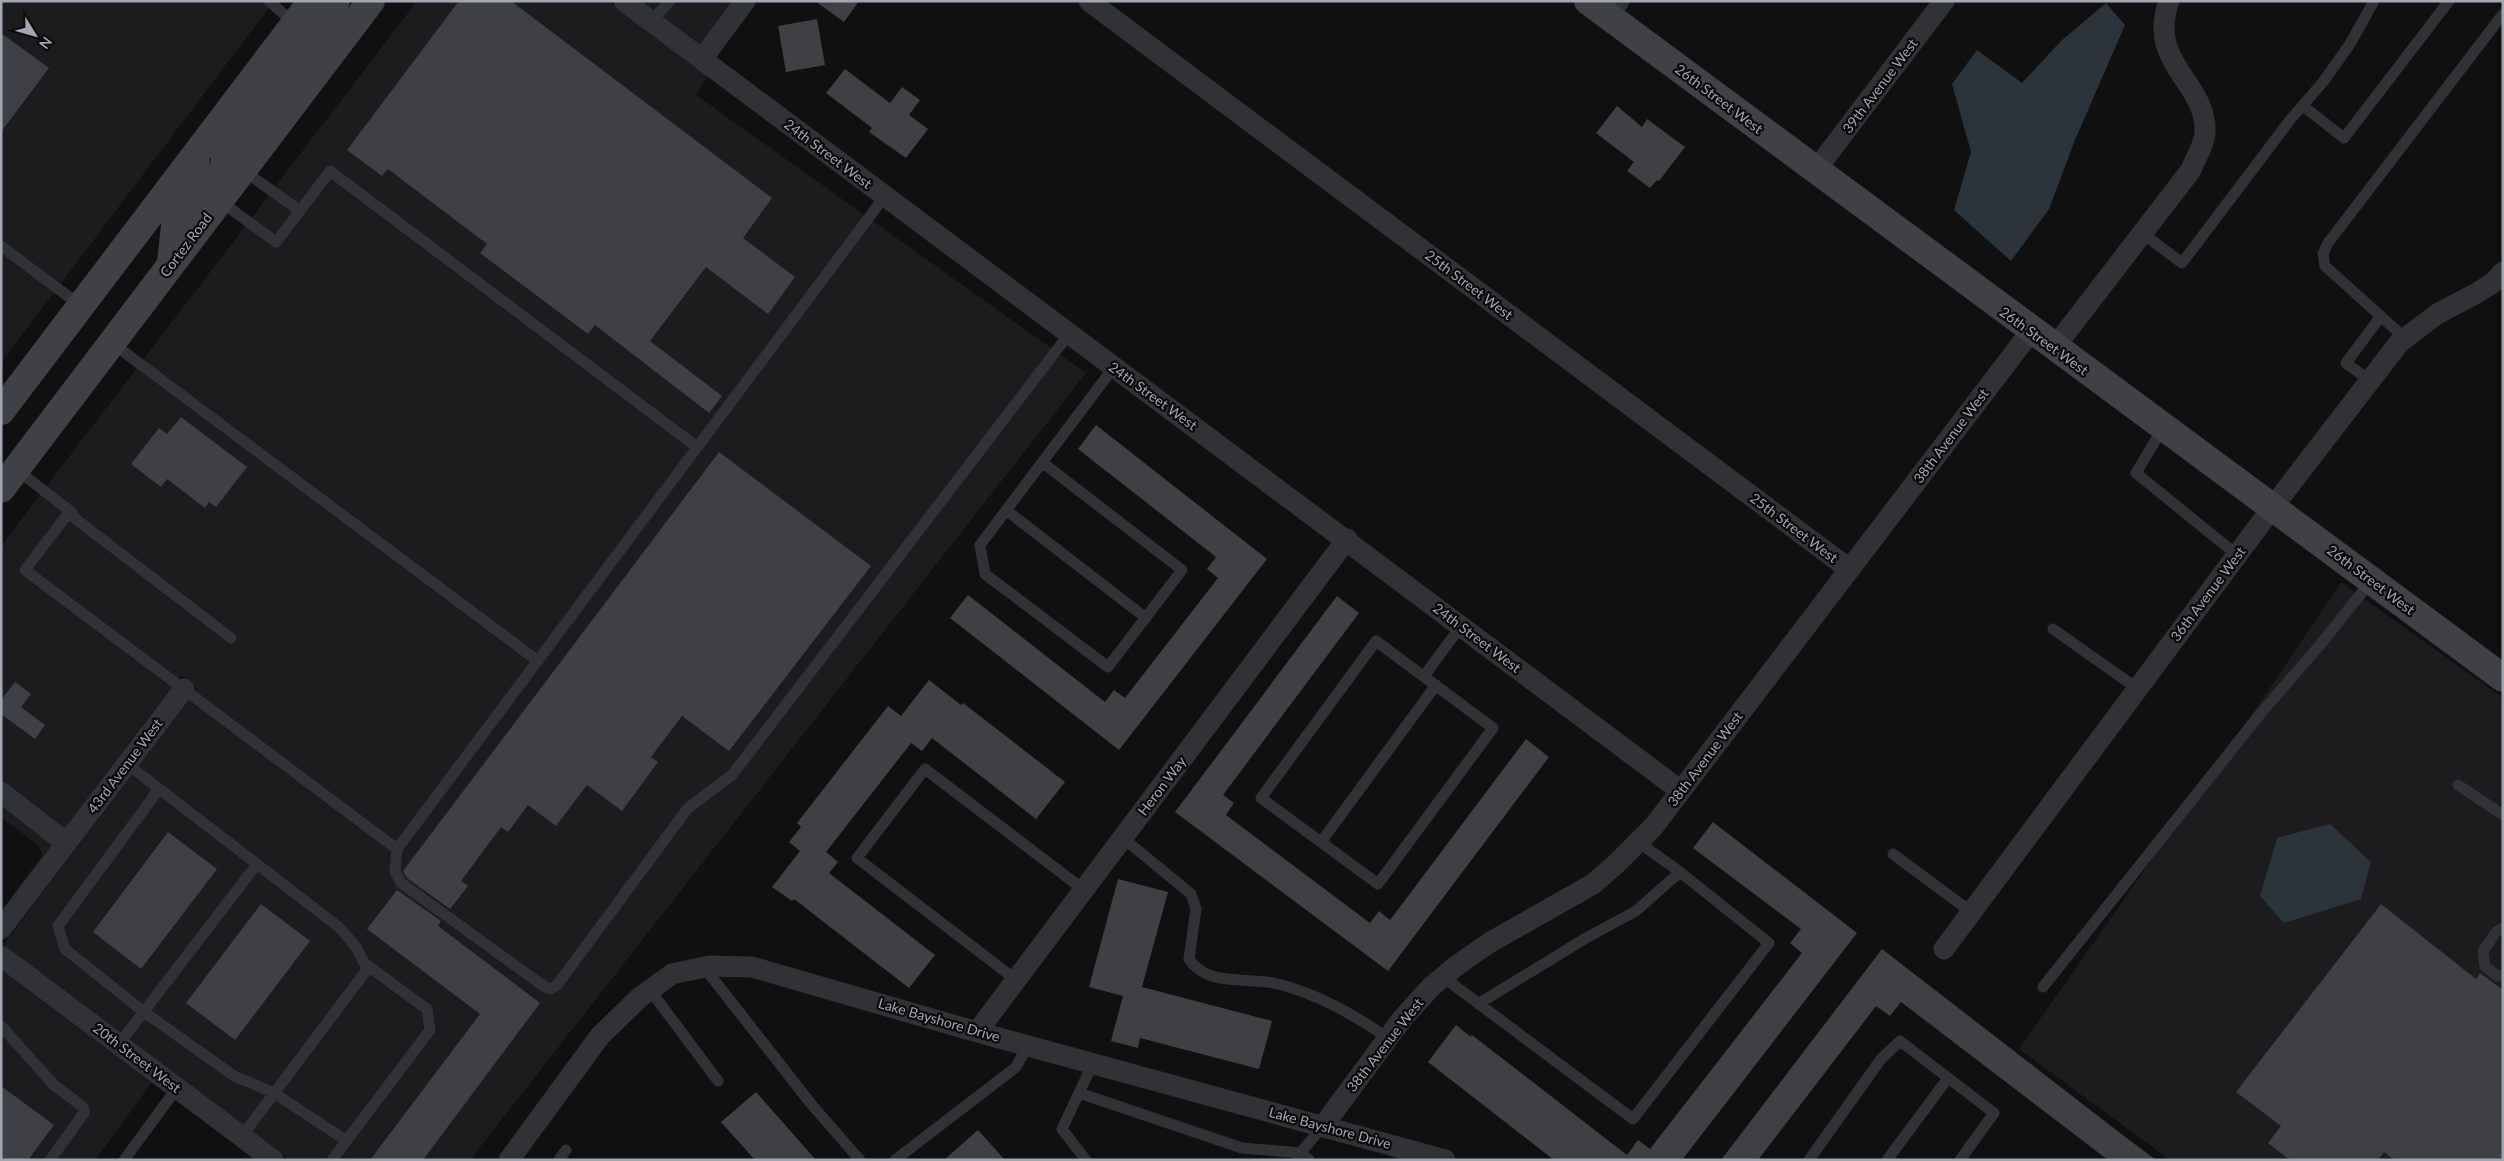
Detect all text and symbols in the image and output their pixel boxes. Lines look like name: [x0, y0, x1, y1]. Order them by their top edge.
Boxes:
north arrow: [10, 10, 60, 60]
text: N: [36, 34, 56, 53]
street label: 39th Avenue West: [1838, 35, 1921, 136]
street label: 26th Street West: [1672, 60, 1766, 137]
street label: 24th Street West: [781, 115, 875, 192]
street label: Cortez Road: [156, 209, 215, 280]
street label: 25th Street West: [1422, 246, 1516, 323]
street label: 26th Street West: [1997, 303, 2092, 378]
street label: 24th Street West: [1106, 358, 1201, 433]
street label: 38th Avenue West: [1909, 385, 1992, 486]
street label: 25th Street West: [1747, 489, 1841, 566]
street label: 26th Street West: [2324, 541, 2418, 618]
street label: 36th Avenue West: [2166, 543, 2249, 644]
street label: 24th Street West: [1430, 599, 1524, 676]
street label: 38th Avenue West: [1663, 708, 1746, 809]
street label: 43rd Avenue West: [84, 715, 166, 816]
street label: Heron Way: [1134, 752, 1190, 819]
street label: Lake Bayshore Drive: [876, 994, 1002, 1045]
street label: 38th Avenue West: [1343, 994, 1426, 1095]
street label: 20th Street West: [90, 1019, 184, 1096]
street label: Lake Bayshore Drive: [1267, 1103, 1393, 1152]

